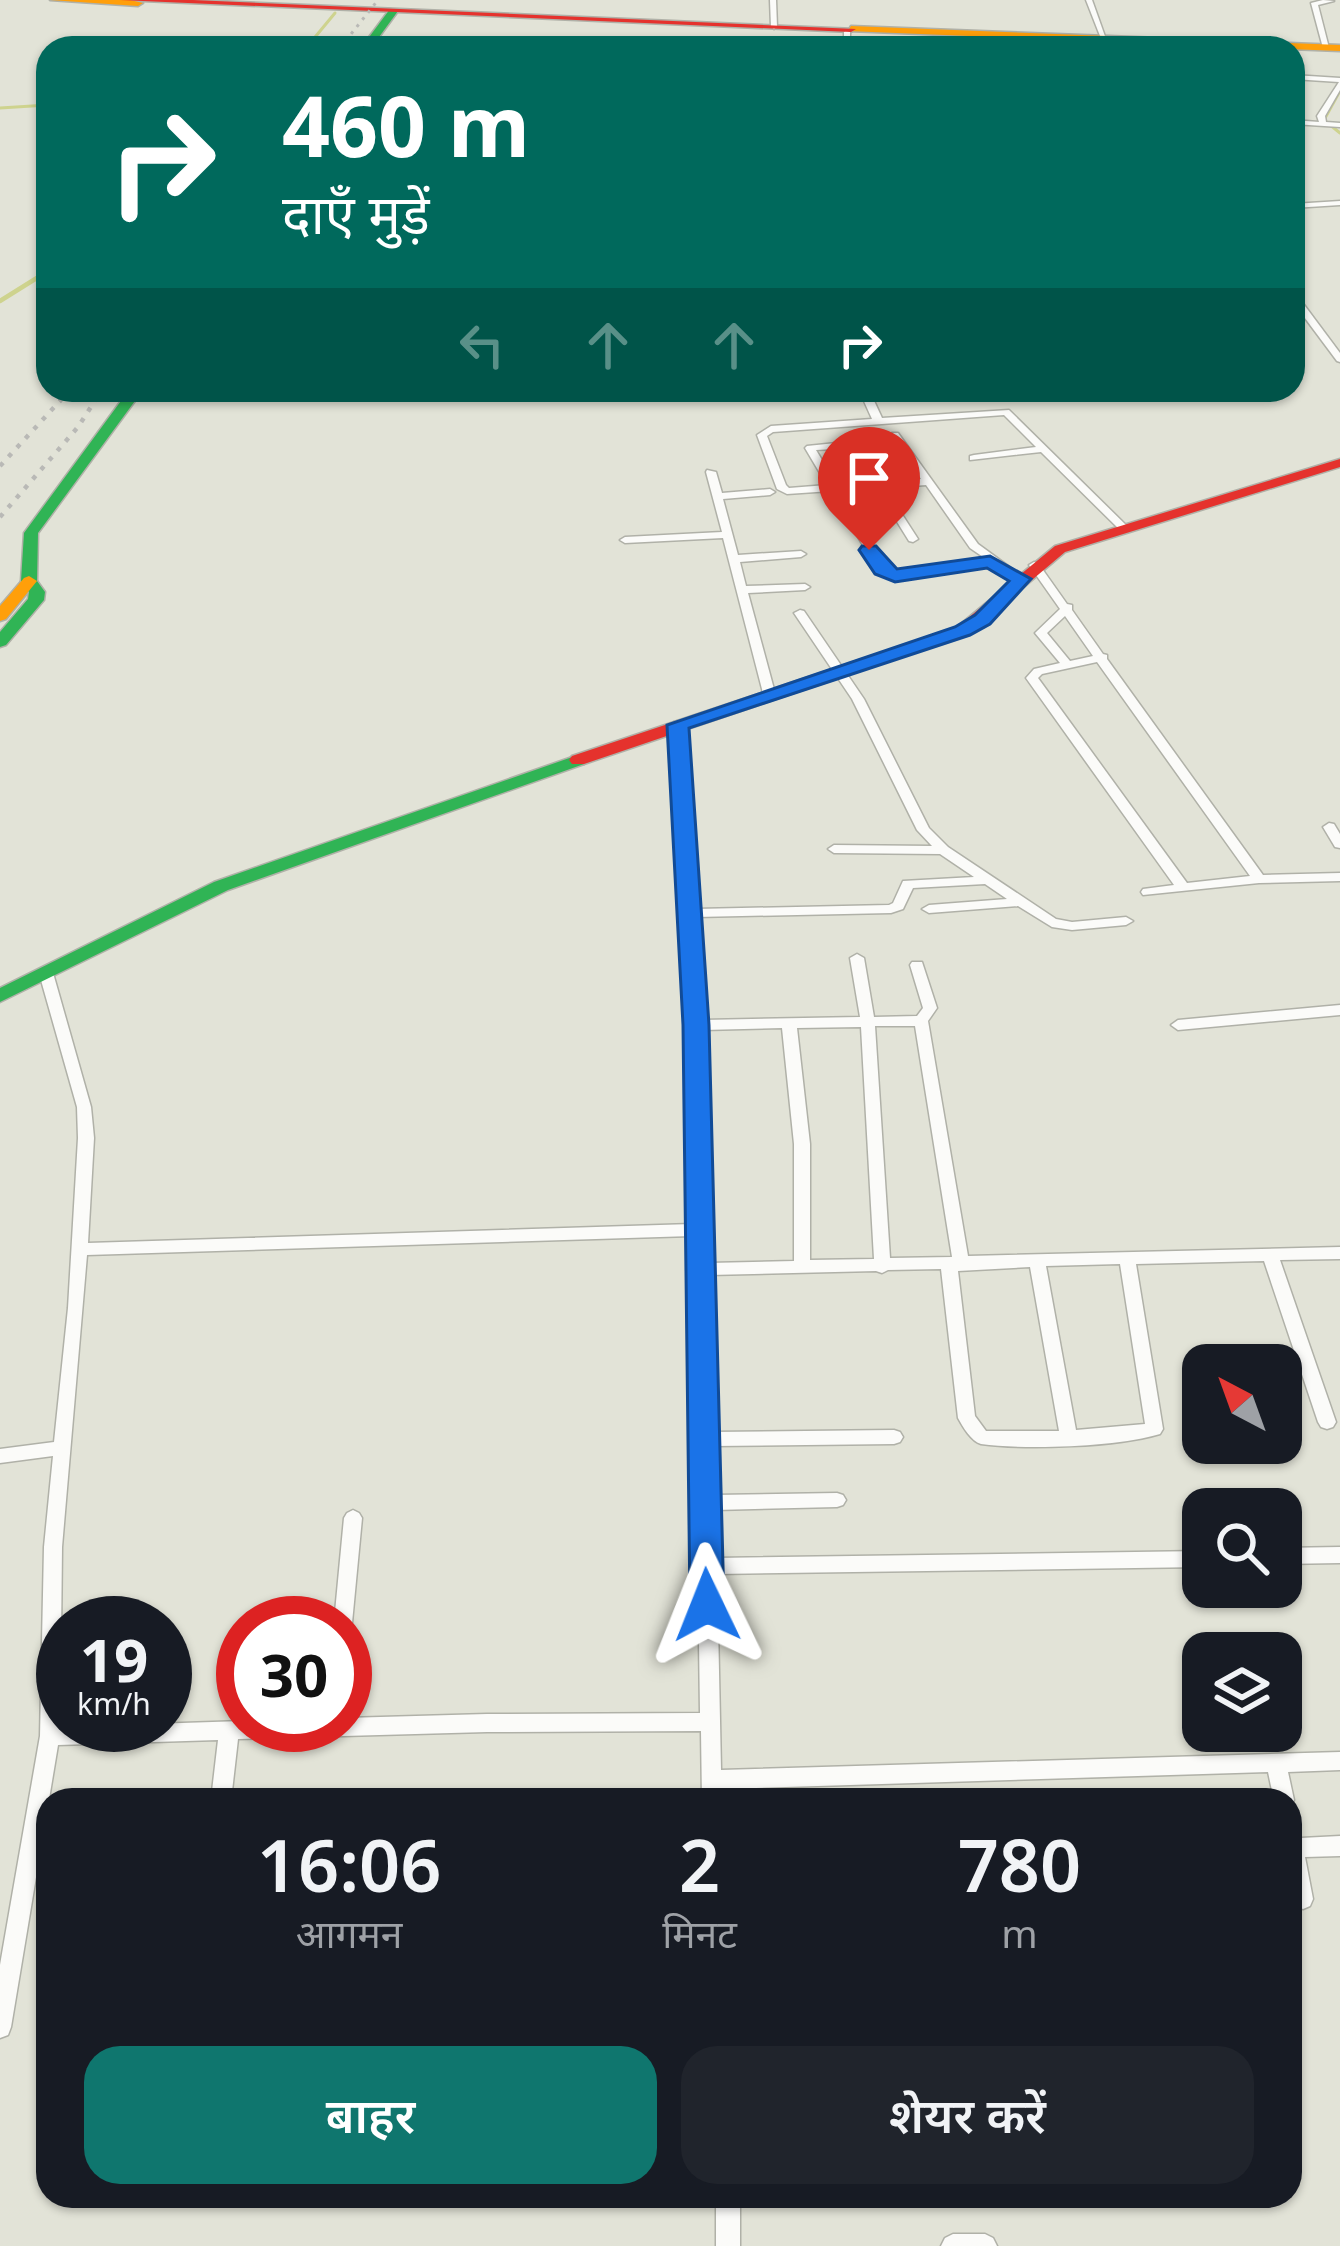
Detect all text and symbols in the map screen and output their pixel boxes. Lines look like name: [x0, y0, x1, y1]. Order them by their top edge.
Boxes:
text: 460 m: [282, 67, 530, 182]
icon: right: [84, 84, 240, 240]
text: दाएँ मुड़ें: [282, 176, 430, 250]
icon: left: [449, 312, 515, 378]
icon: ahead: [575, 312, 641, 378]
icon: ahead: [701, 312, 767, 378]
icon: right: [827, 312, 893, 378]
pin: [818, 427, 920, 550]
icon: arrive: [836, 445, 902, 511]
north arrow: [1182, 1344, 1302, 1464]
map controls: [1182, 1344, 1302, 1752]
button: search: [1182, 1488, 1302, 1608]
position arrow: [644, 1542, 770, 1668]
speed limit sign: 30: [216, 1596, 372, 1752]
text: 19: [80, 1618, 148, 1700]
button: layers: [1182, 1632, 1302, 1752]
text: km/h: [77, 1683, 151, 1724]
text: 16:06: [257, 1815, 441, 1913]
text: 2: [679, 1815, 720, 1913]
text: 780: [958, 1815, 1081, 1913]
text: आगमन: [296, 1906, 402, 1959]
text: मिनट: [662, 1906, 737, 1959]
text: m: [1001, 1906, 1038, 1959]
button: बाहर: [84, 2046, 657, 2184]
button: शेयर करें: [681, 2046, 1254, 2184]

